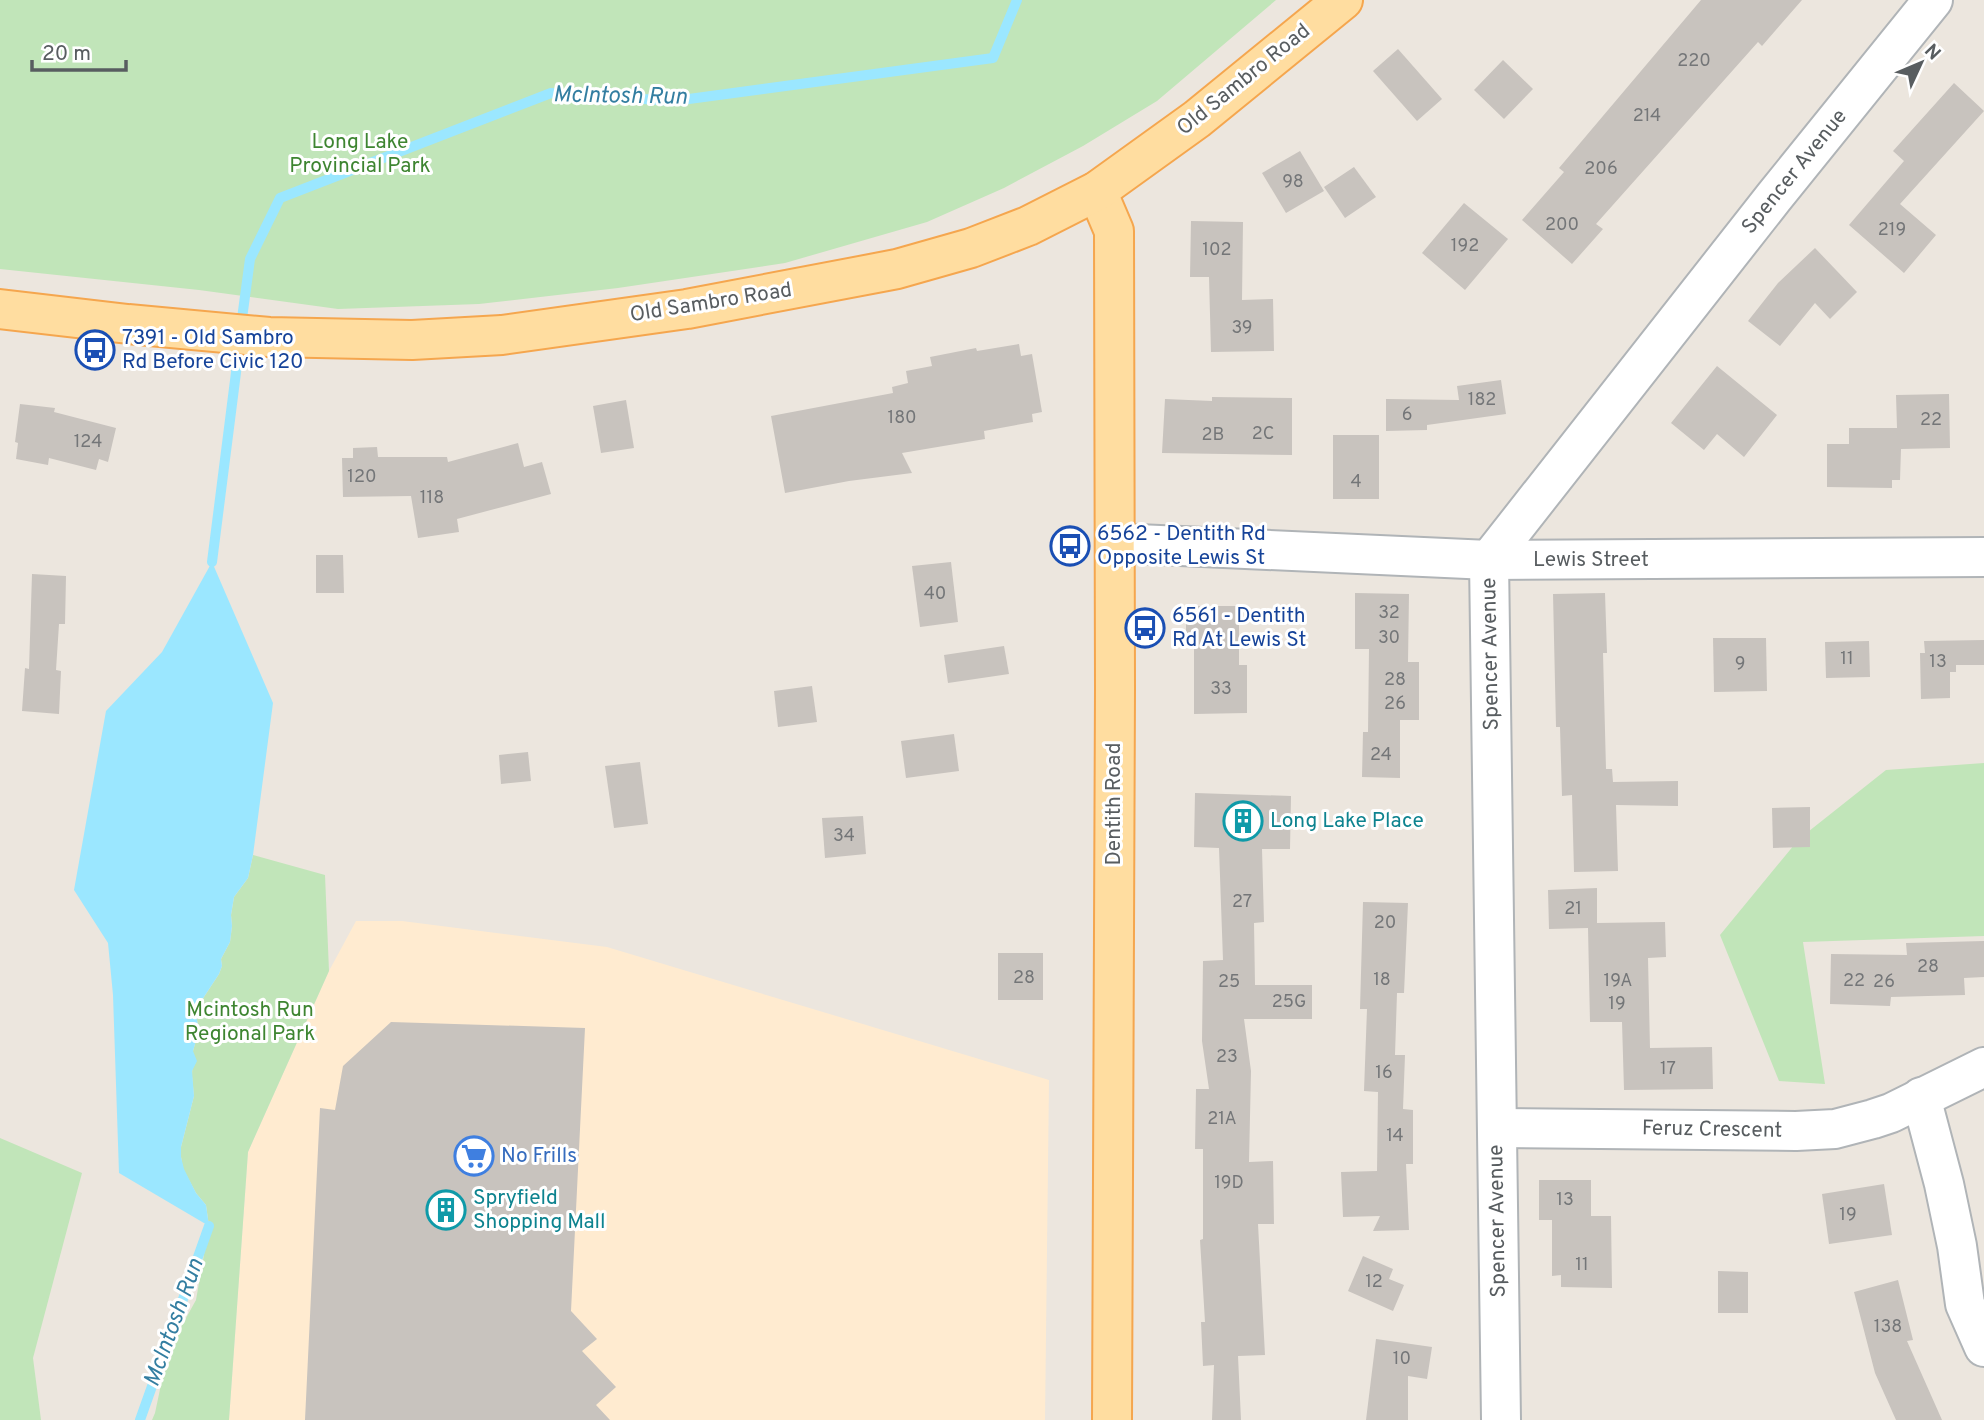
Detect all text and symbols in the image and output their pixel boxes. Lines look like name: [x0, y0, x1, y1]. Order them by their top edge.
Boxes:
street label: Old Sambro Road: [1172, 18, 1316, 142]
scale bar: [32, 28, 126, 72]
north arrow: [1886, 28, 1956, 98]
text: N: [1918, 39, 1945, 66]
text: 20 m: [42, 41, 91, 68]
house number: 220: [1677, 50, 1711, 73]
water label: McIntosh Run: [553, 81, 688, 113]
street label: Spencer Avenue: [1736, 104, 1854, 240]
house number: 214: [1633, 105, 1661, 128]
park label: Long Lake Provincial Park: [289, 129, 431, 180]
house number: 206: [1584, 158, 1618, 181]
house number: 98: [1282, 171, 1304, 194]
house number: 200: [1545, 214, 1579, 237]
house number: 219: [1878, 219, 1906, 242]
house number: 192: [1451, 235, 1479, 258]
house number: 102: [1202, 239, 1232, 262]
street label: Old Sambro Road: [628, 277, 794, 329]
house number: 39: [1231, 317, 1253, 340]
place label: 7391 - Old Sambro Rd Before Civic 120: [122, 325, 304, 376]
bus stop icon: 7391 - Old Sambro Rd Before Civic 120: [74, 329, 116, 371]
house number: 182: [1468, 389, 1496, 412]
house number: 6: [1402, 404, 1412, 427]
house number: 180: [887, 407, 917, 430]
house number: 22: [1920, 409, 1942, 432]
house number: 2C: [1252, 423, 1274, 446]
house number: 2B: [1202, 424, 1224, 447]
house number: 124: [74, 431, 102, 454]
house number: 120: [347, 466, 377, 489]
house number: 4: [1350, 471, 1362, 494]
house number: 118: [420, 487, 444, 510]
place label: 6562 - Dentith Rd Opposite Lewis St: [1097, 521, 1266, 572]
bus stop icon: 6562 - Dentith Rd Opposite Lewis St: [1049, 525, 1091, 567]
street label: Lewis Street: [1533, 547, 1649, 574]
street label: Spencer Avenue: [1476, 577, 1506, 731]
house number: 40: [924, 583, 946, 606]
house number: 32: [1378, 602, 1400, 625]
place label: 6561 - Dentith Rd At Lewis St: [1172, 603, 1306, 654]
bus stop icon: 6561 - Dentith Rd At Lewis St: [1124, 607, 1166, 649]
house number: 30: [1378, 627, 1400, 650]
house number: 11: [1840, 648, 1854, 671]
house number: 13: [1929, 651, 1947, 674]
house number: 9: [1735, 653, 1745, 676]
house number: 28: [1384, 669, 1406, 692]
house number: 33: [1210, 678, 1232, 701]
house number: 26: [1384, 693, 1406, 716]
street label: Dentith Road: [1101, 743, 1128, 865]
house number: 24: [1370, 744, 1392, 767]
building icon: Long Lake Place: [1222, 800, 1264, 842]
place label: Long Lake Place: [1270, 808, 1424, 835]
house number: 34: [833, 825, 855, 848]
house number: 27: [1232, 891, 1252, 914]
house number: 21: [1564, 898, 1582, 921]
house number: 20: [1374, 912, 1396, 935]
house number: 28: [1917, 956, 1939, 979]
house number: 28: [1013, 967, 1035, 990]
house number: 18: [1373, 969, 1391, 992]
house number: 19A: [1604, 970, 1632, 993]
house number: 22: [1843, 970, 1865, 993]
house number: 25: [1218, 971, 1240, 994]
house number: 26: [1873, 971, 1895, 994]
house number: 25G: [1272, 991, 1306, 1014]
house number: 19: [1608, 993, 1626, 1016]
park label: Mcintosh Run Regional Park: [185, 997, 315, 1048]
house number: 23: [1216, 1046, 1238, 1069]
house number: 17: [1660, 1058, 1676, 1081]
house number: 16: [1375, 1062, 1393, 1085]
house number: 21A: [1207, 1108, 1237, 1131]
street label: Feruz Crescent: [1642, 1115, 1782, 1145]
house number: 14: [1386, 1125, 1404, 1148]
supermarket icon: No Frills: [453, 1135, 495, 1177]
place label: No Frills: [501, 1143, 577, 1170]
street label: Spencer Avenue: [1483, 1144, 1513, 1298]
house number: 19D: [1214, 1172, 1244, 1195]
place label: Spryfield Shopping Mall: [473, 1185, 606, 1236]
building icon: Spryfield Shopping Mall: [425, 1189, 467, 1231]
house number: 13: [1556, 1189, 1574, 1212]
house number: 19: [1839, 1204, 1857, 1227]
water label: McIntosh Run: [138, 1254, 212, 1391]
house number: 11: [1575, 1254, 1589, 1277]
house number: 12: [1365, 1271, 1383, 1294]
house number: 138: [1874, 1316, 1902, 1339]
house number: 10: [1393, 1348, 1411, 1371]

